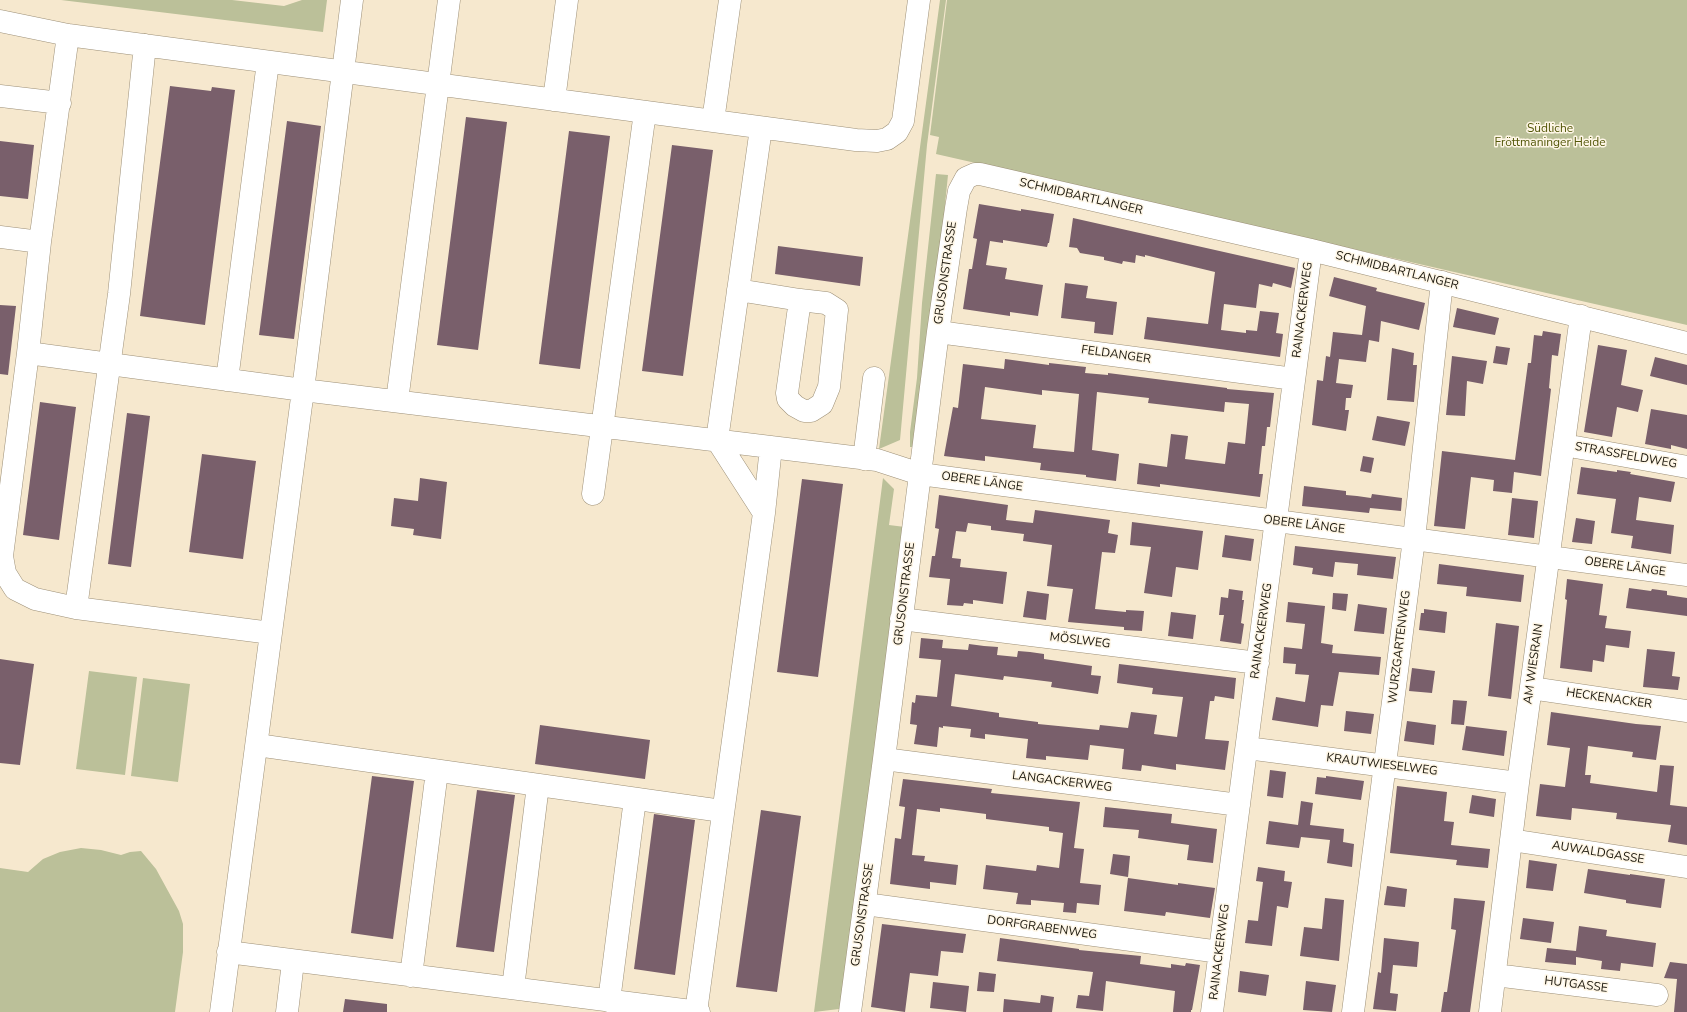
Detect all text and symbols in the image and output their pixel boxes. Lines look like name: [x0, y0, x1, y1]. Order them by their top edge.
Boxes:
park label: Südliche Fröttmaninger Heide: [1494, 122, 1606, 150]
street label: SCHMIDBARTLANGER: [1018, 176, 1144, 218]
street label: GRUSONSTRASSE: [932, 221, 960, 325]
street label: SCHMIDBARTLANGER: [1334, 249, 1460, 293]
street label: RAINACKERWEG: [1290, 261, 1316, 359]
street label: FELDANGER: [1080, 343, 1152, 367]
street label: STRASSFELDWEG: [1574, 440, 1678, 472]
street label: OBERE LÄNGE: [940, 469, 1024, 495]
street label: OBERE LÄNGE: [1262, 513, 1346, 537]
street label: GRUSONSTRASSE: [892, 542, 918, 646]
street label: OBERE LÄNGE: [1583, 554, 1667, 580]
street label: RAINACKERWEG: [1248, 582, 1276, 680]
street label: WURZGARTENWEG: [1386, 590, 1414, 704]
street label: AM WIESRAIN: [1521, 623, 1547, 705]
street label: MÖSLWEG: [1049, 630, 1111, 652]
street label: HECKENACKER: [1565, 686, 1653, 712]
street label: KRAUTWIESELWEG: [1326, 751, 1438, 779]
street label: LANGACKERWEG: [1011, 769, 1113, 795]
street label: AUWALDGASSE: [1551, 839, 1645, 867]
street label: GRUSONSTRASSE: [849, 863, 877, 967]
street label: RAINACKERWEG: [1207, 903, 1233, 1001]
street label: DORFGRABENWEG: [986, 913, 1098, 943]
street label: HUTGASSE: [1544, 974, 1608, 996]

